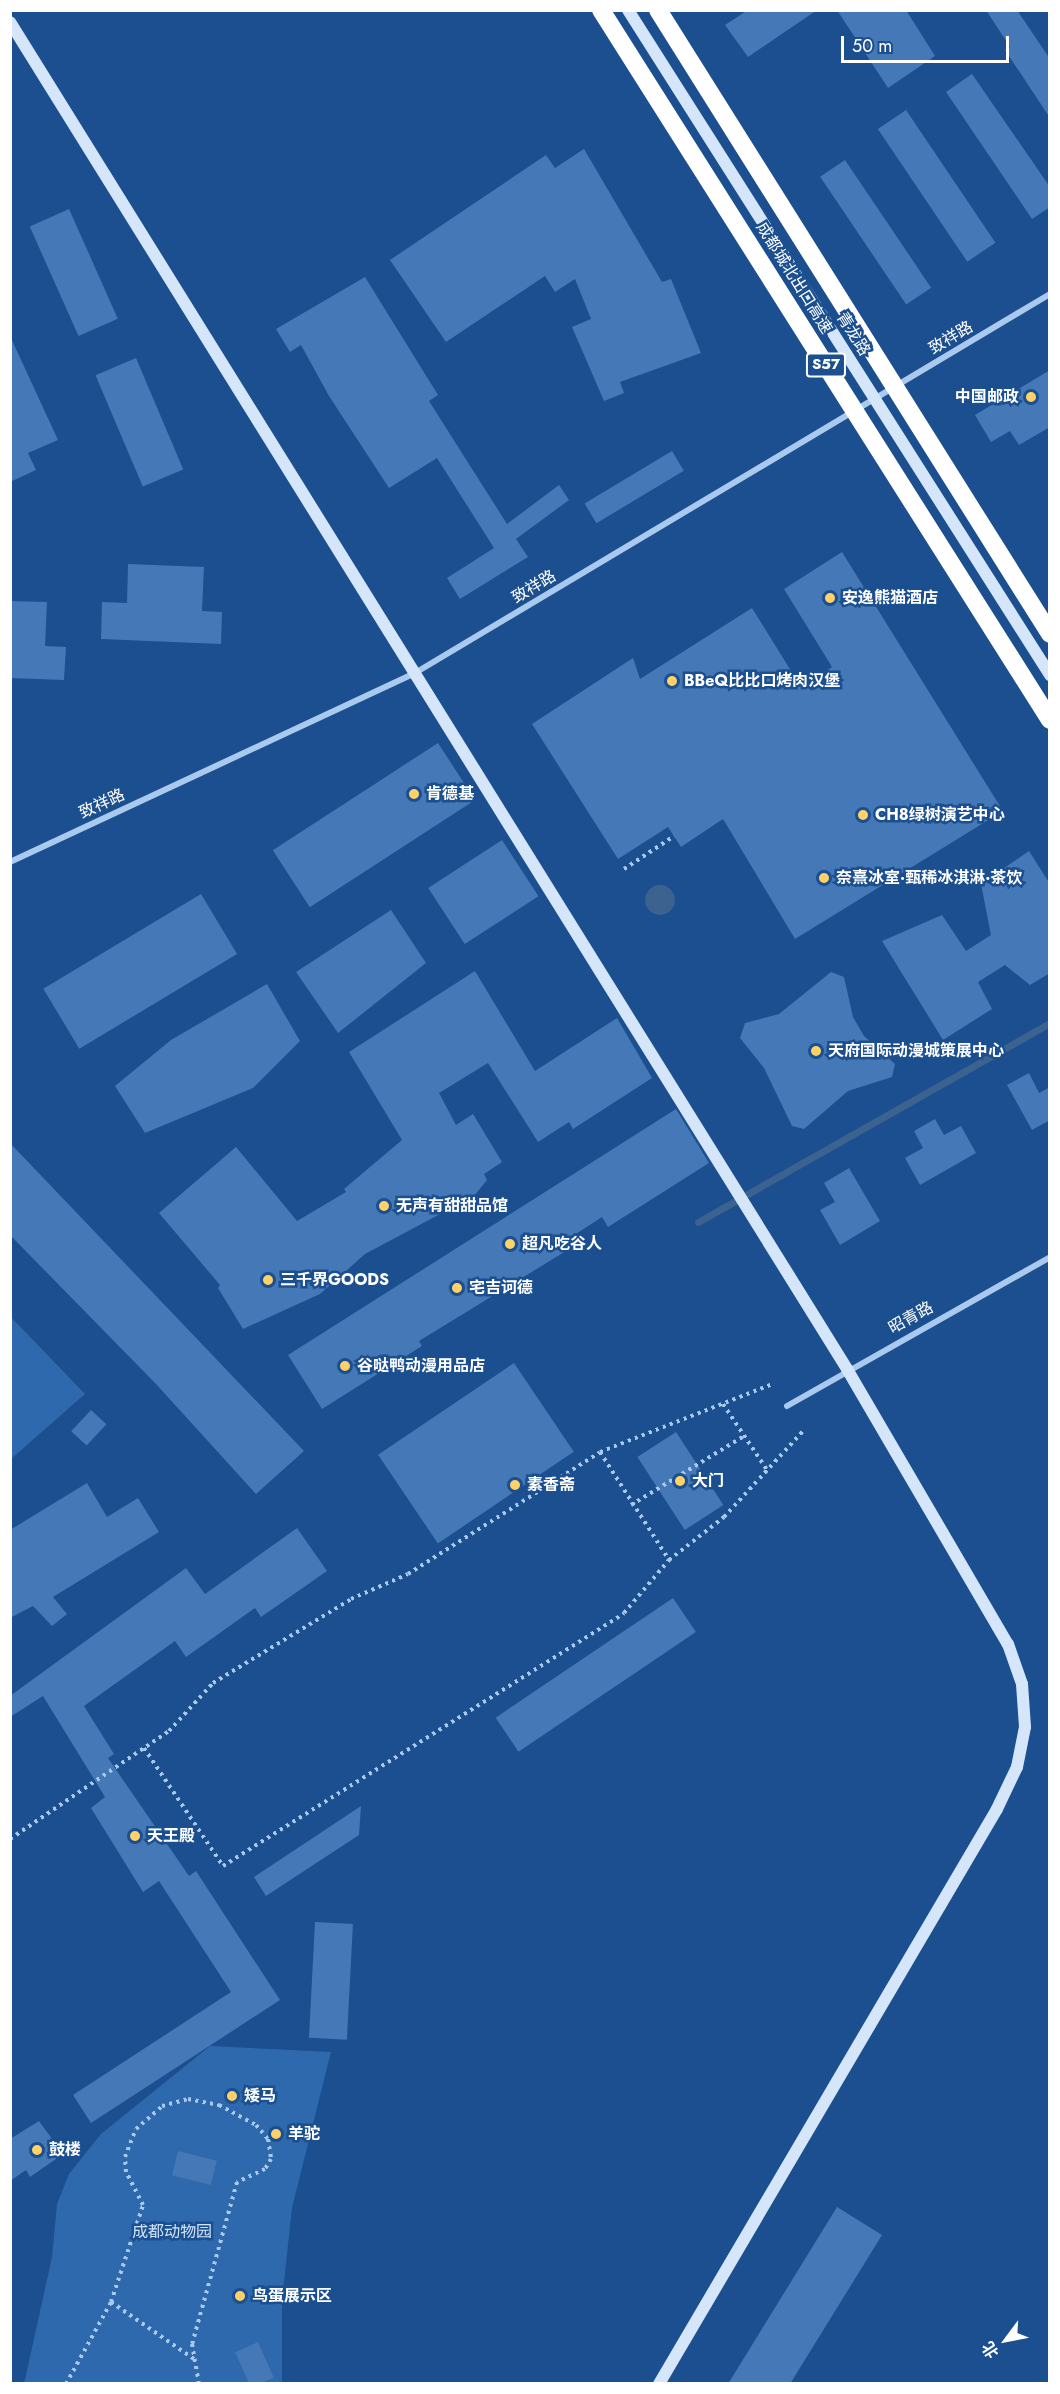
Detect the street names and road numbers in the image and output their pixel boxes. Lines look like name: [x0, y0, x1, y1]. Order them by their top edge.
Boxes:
street label: 成都城北出口高速: [752, 219, 836, 337]
street label: 青龙路: [832, 309, 874, 359]
street label: 致祥路: [925, 317, 977, 359]
road number: S57: [805, 353, 847, 377]
street label: 致祥路: [508, 566, 560, 608]
street label: 致祥路: [76, 785, 128, 823]
street label: 昭青路: [885, 1298, 937, 1338]

